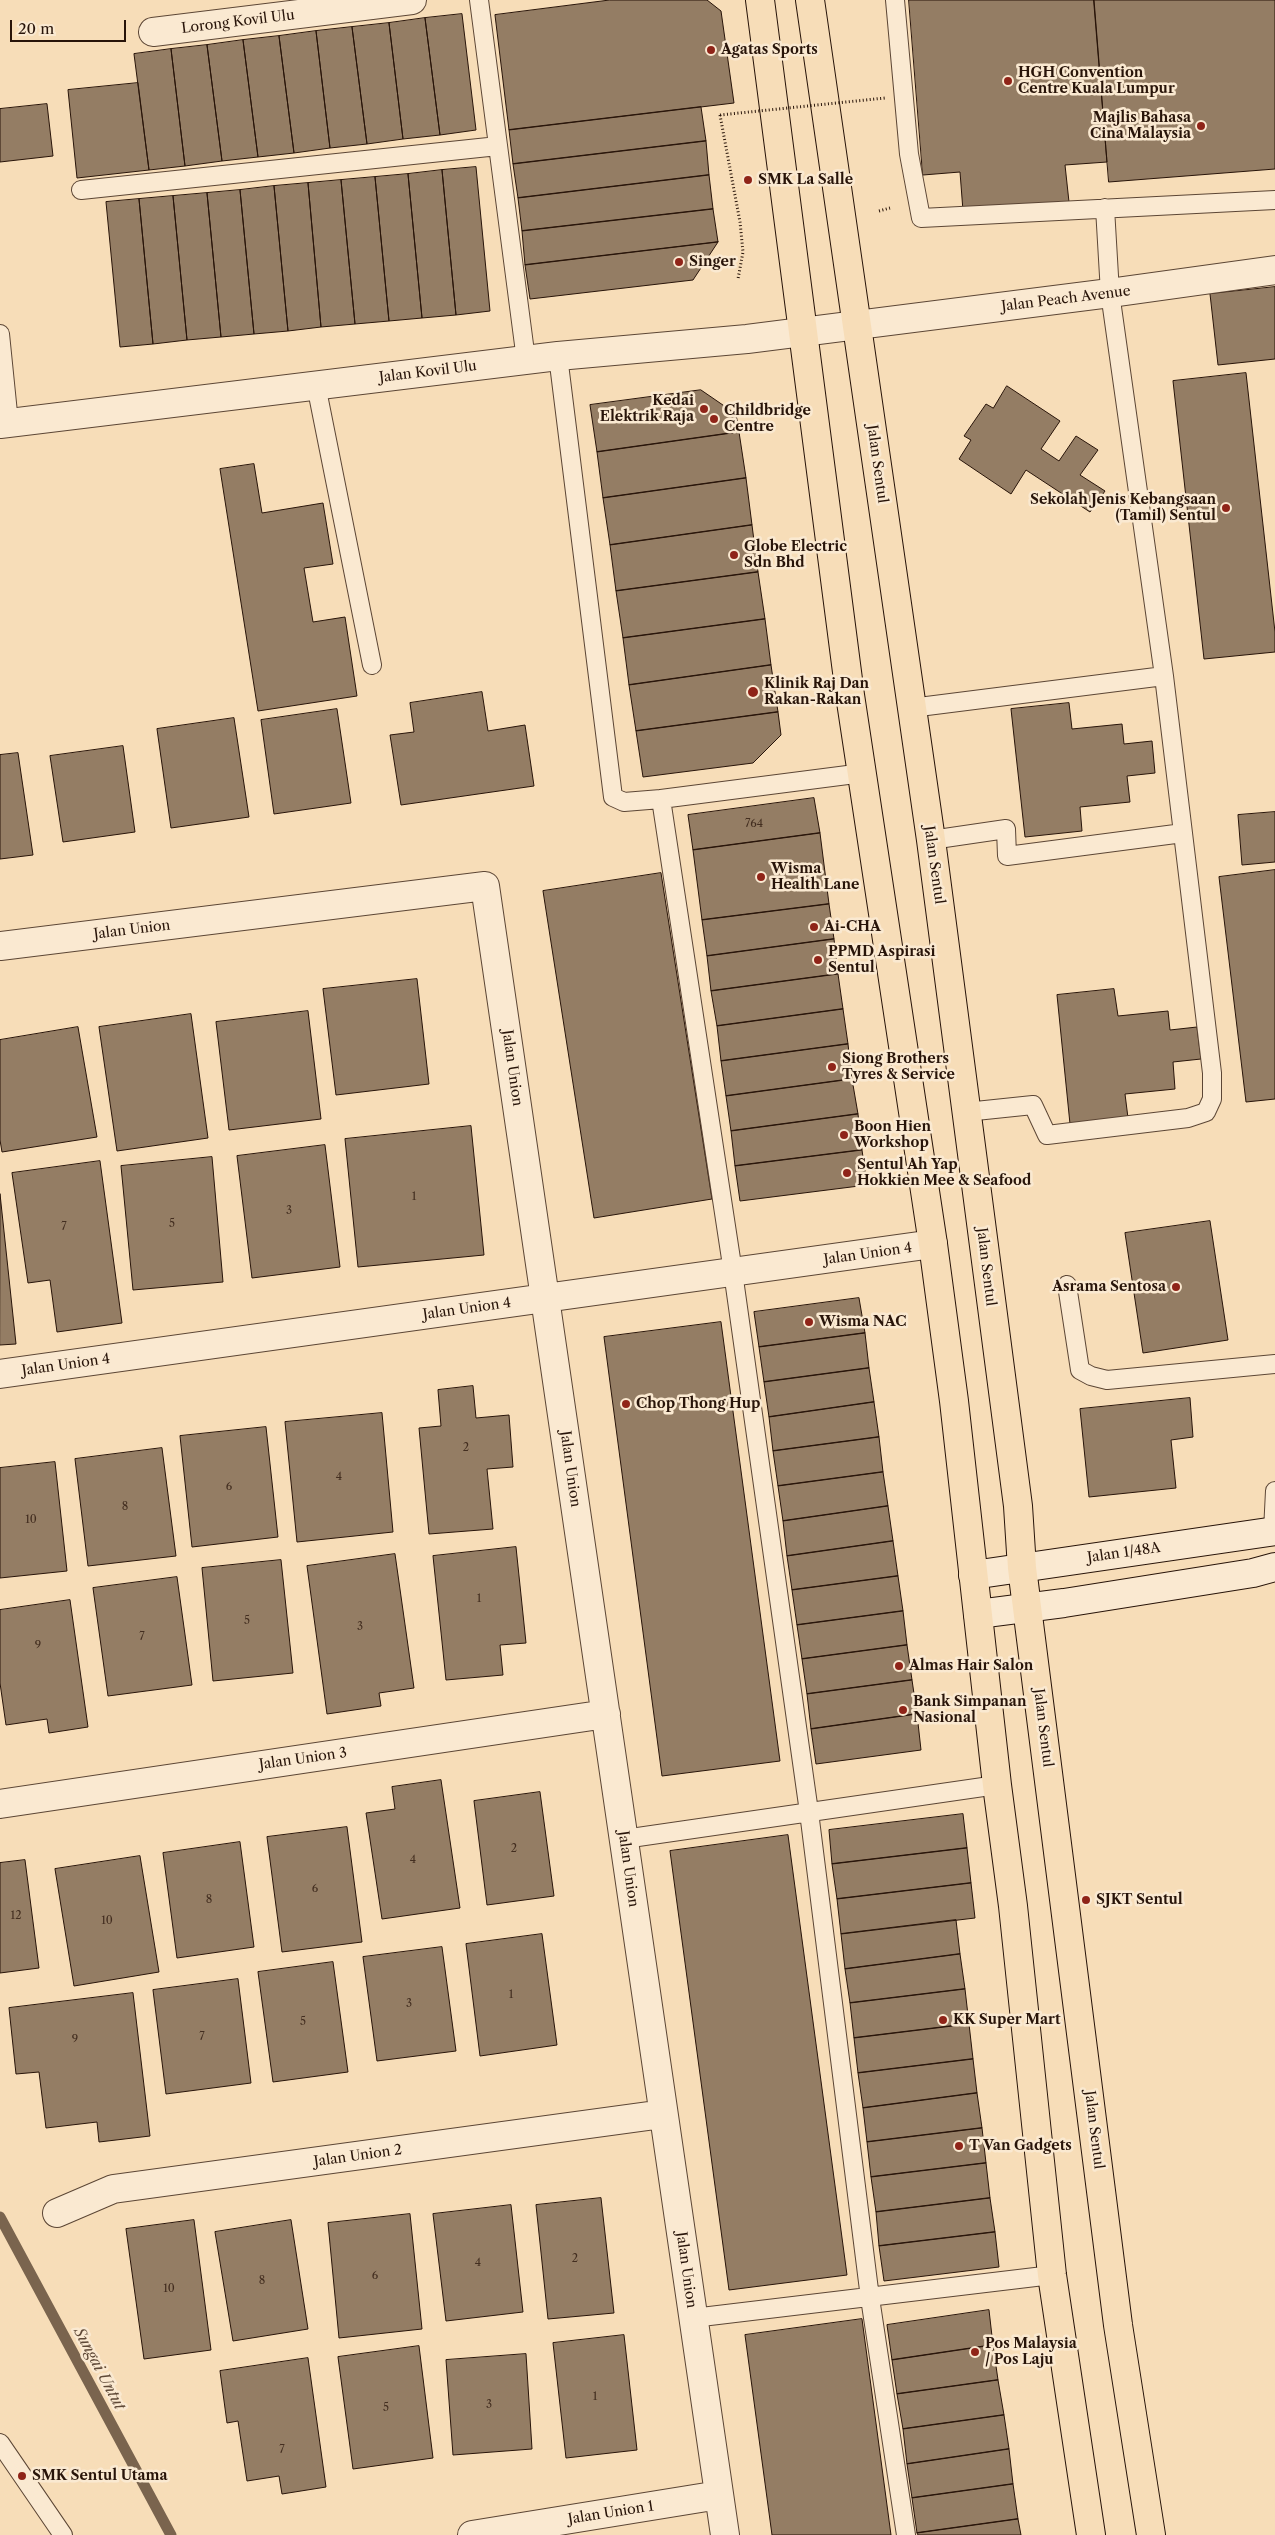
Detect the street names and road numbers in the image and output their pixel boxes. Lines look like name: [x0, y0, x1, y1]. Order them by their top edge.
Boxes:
street label: Lorong Kovil Ulu: [180, 7, 296, 37]
street label: Jalan Peach Avenue: [1001, 283, 1131, 315]
street label: Jalan Kovil Ulu: [378, 358, 478, 386]
street label: Jalan Sentul: [863, 424, 891, 504]
street label: Jalan Sentul: [920, 825, 948, 905]
street label: Jalan Union: [93, 917, 171, 943]
street label: Jalan Union: [498, 1029, 526, 1107]
street label: Jalan Sentul: [973, 1227, 999, 1307]
street label: Jalan Union 4: [823, 1240, 913, 1268]
street label: Jalan Union 4: [422, 1295, 512, 1323]
street label: Jalan Union 4: [21, 1351, 111, 1379]
street label: Jalan Union: [556, 1430, 584, 1508]
street label: Jalan 1/48A: [1086, 1540, 1162, 1566]
street label: Jalan Sentul: [1030, 1688, 1056, 1768]
street label: Jalan Union 3: [258, 1745, 348, 1773]
street label: Jalan Union: [614, 1830, 642, 1908]
street label: Jalan Sentul: [1081, 2090, 1107, 2170]
street label: Jalan Union 2: [313, 2142, 403, 2170]
street label: Jalan Union: [672, 2231, 700, 2309]
street label: Jalan Union 1: [567, 2498, 655, 2528]

